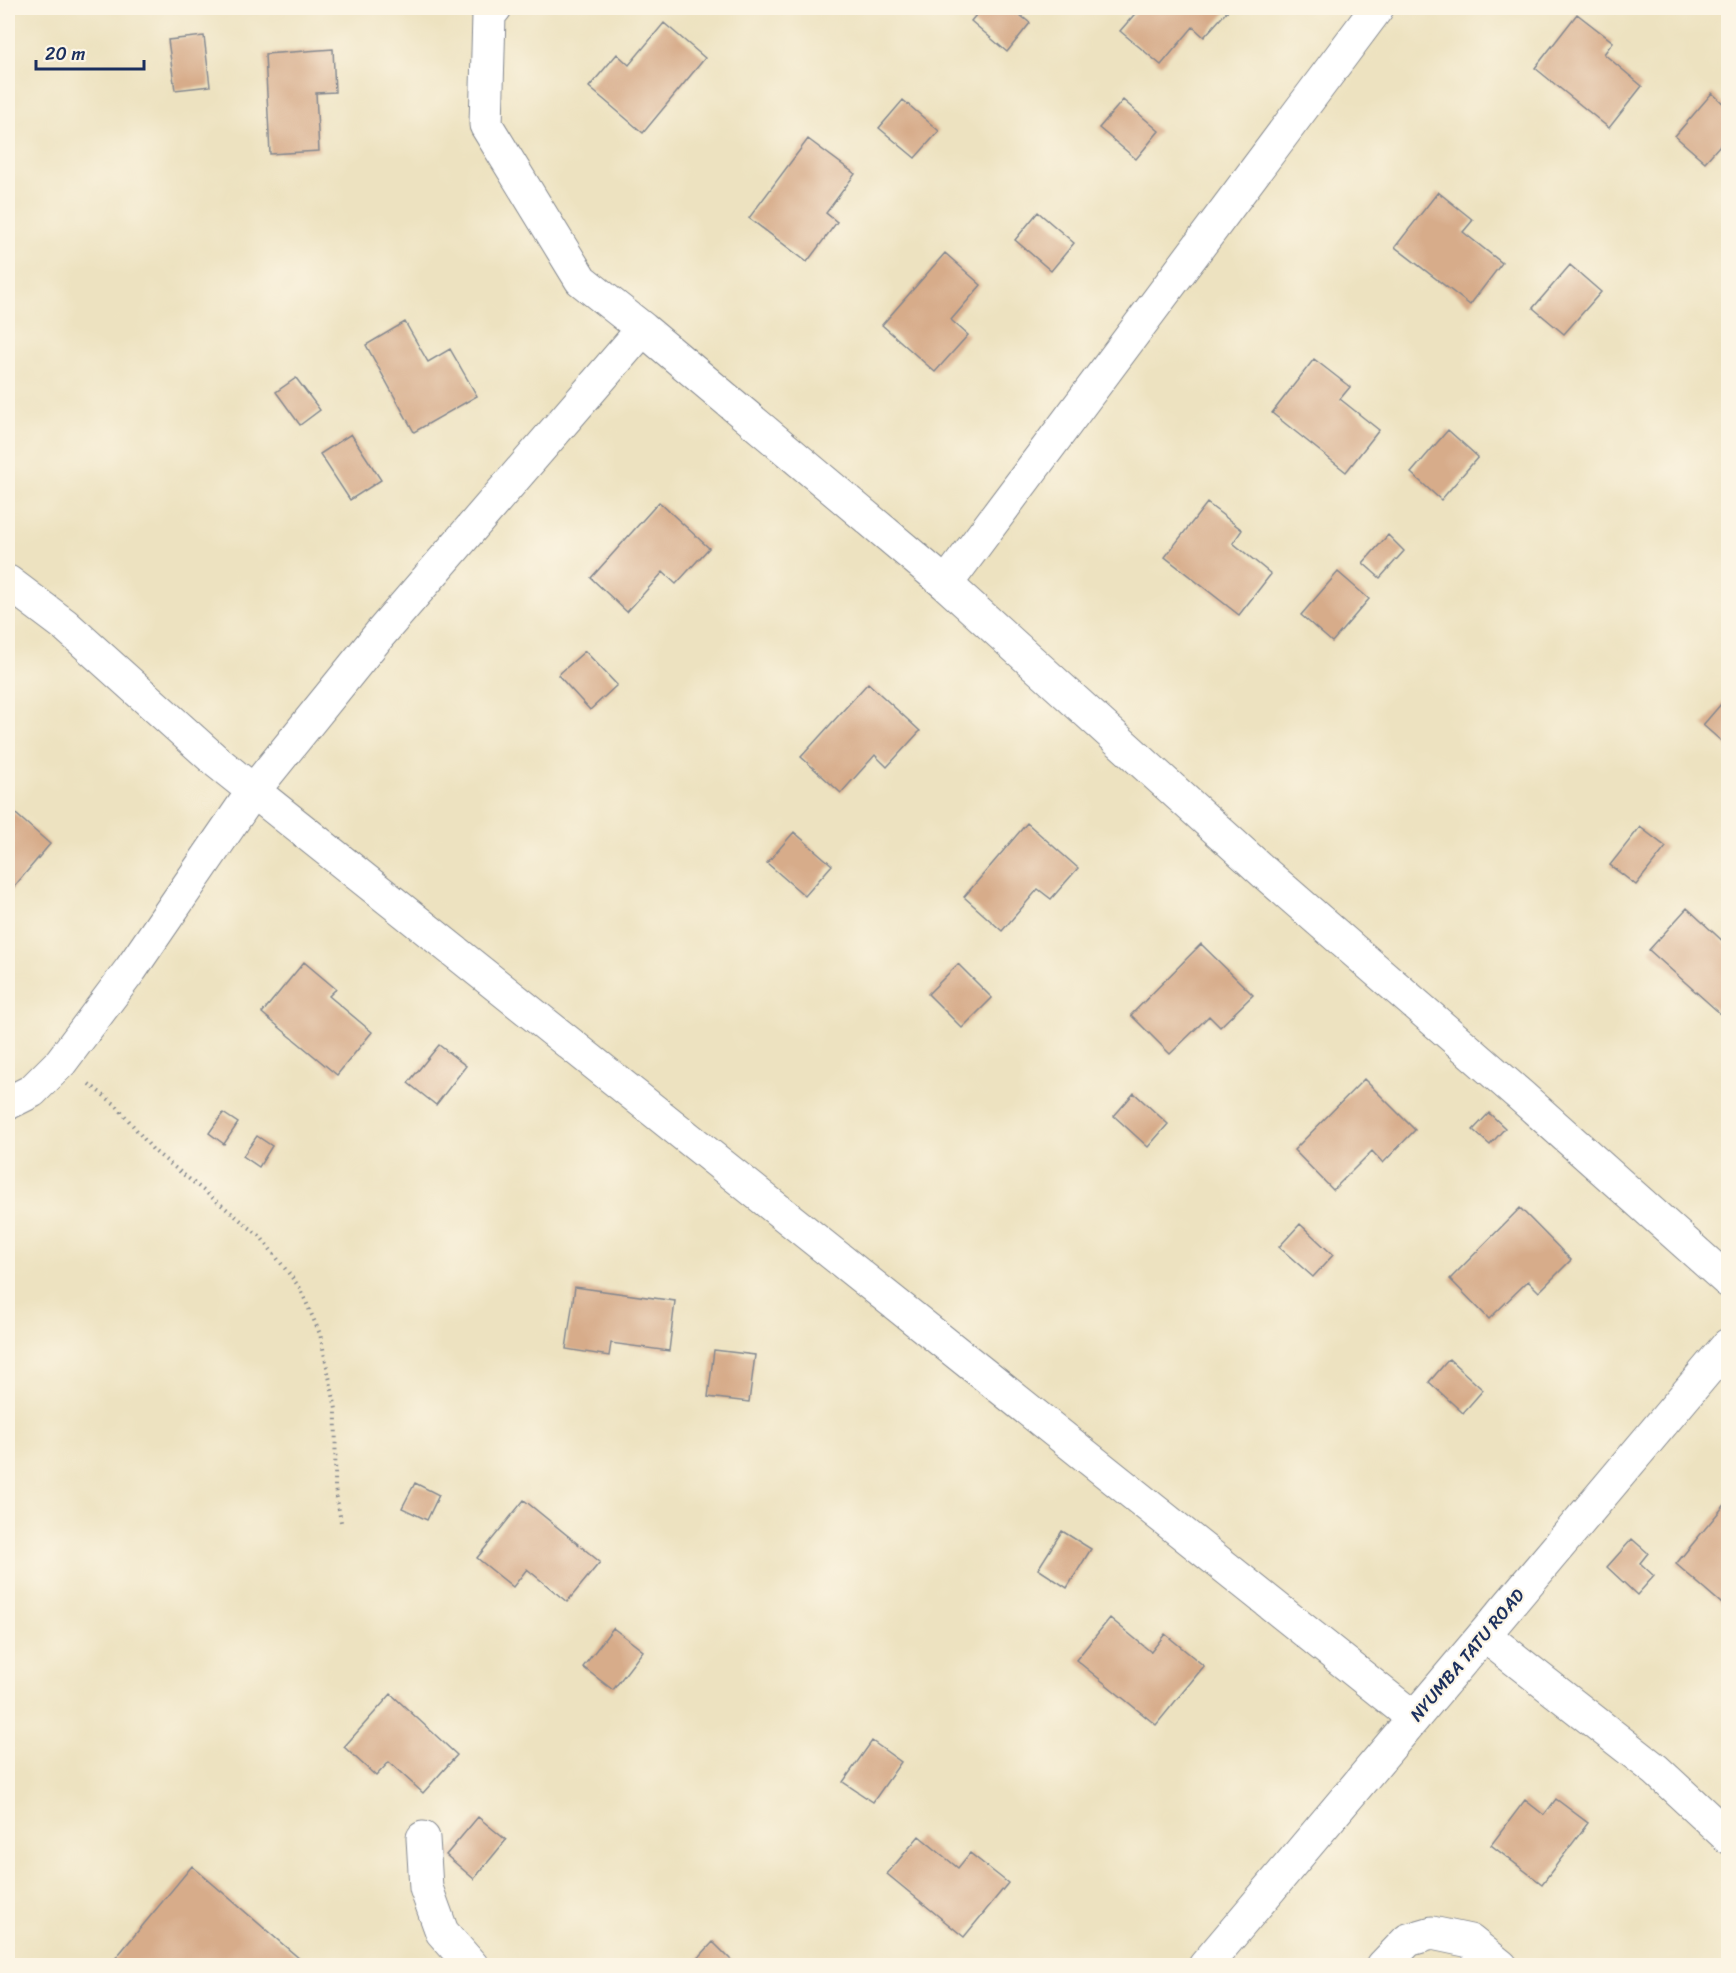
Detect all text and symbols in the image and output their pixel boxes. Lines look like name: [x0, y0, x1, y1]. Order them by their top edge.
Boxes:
scale bar: [36, 33, 144, 71]
text: 20 m: [45, 38, 85, 70]
street label: NYUMBA TATU ROAD: [1401, 1581, 1533, 1729]

